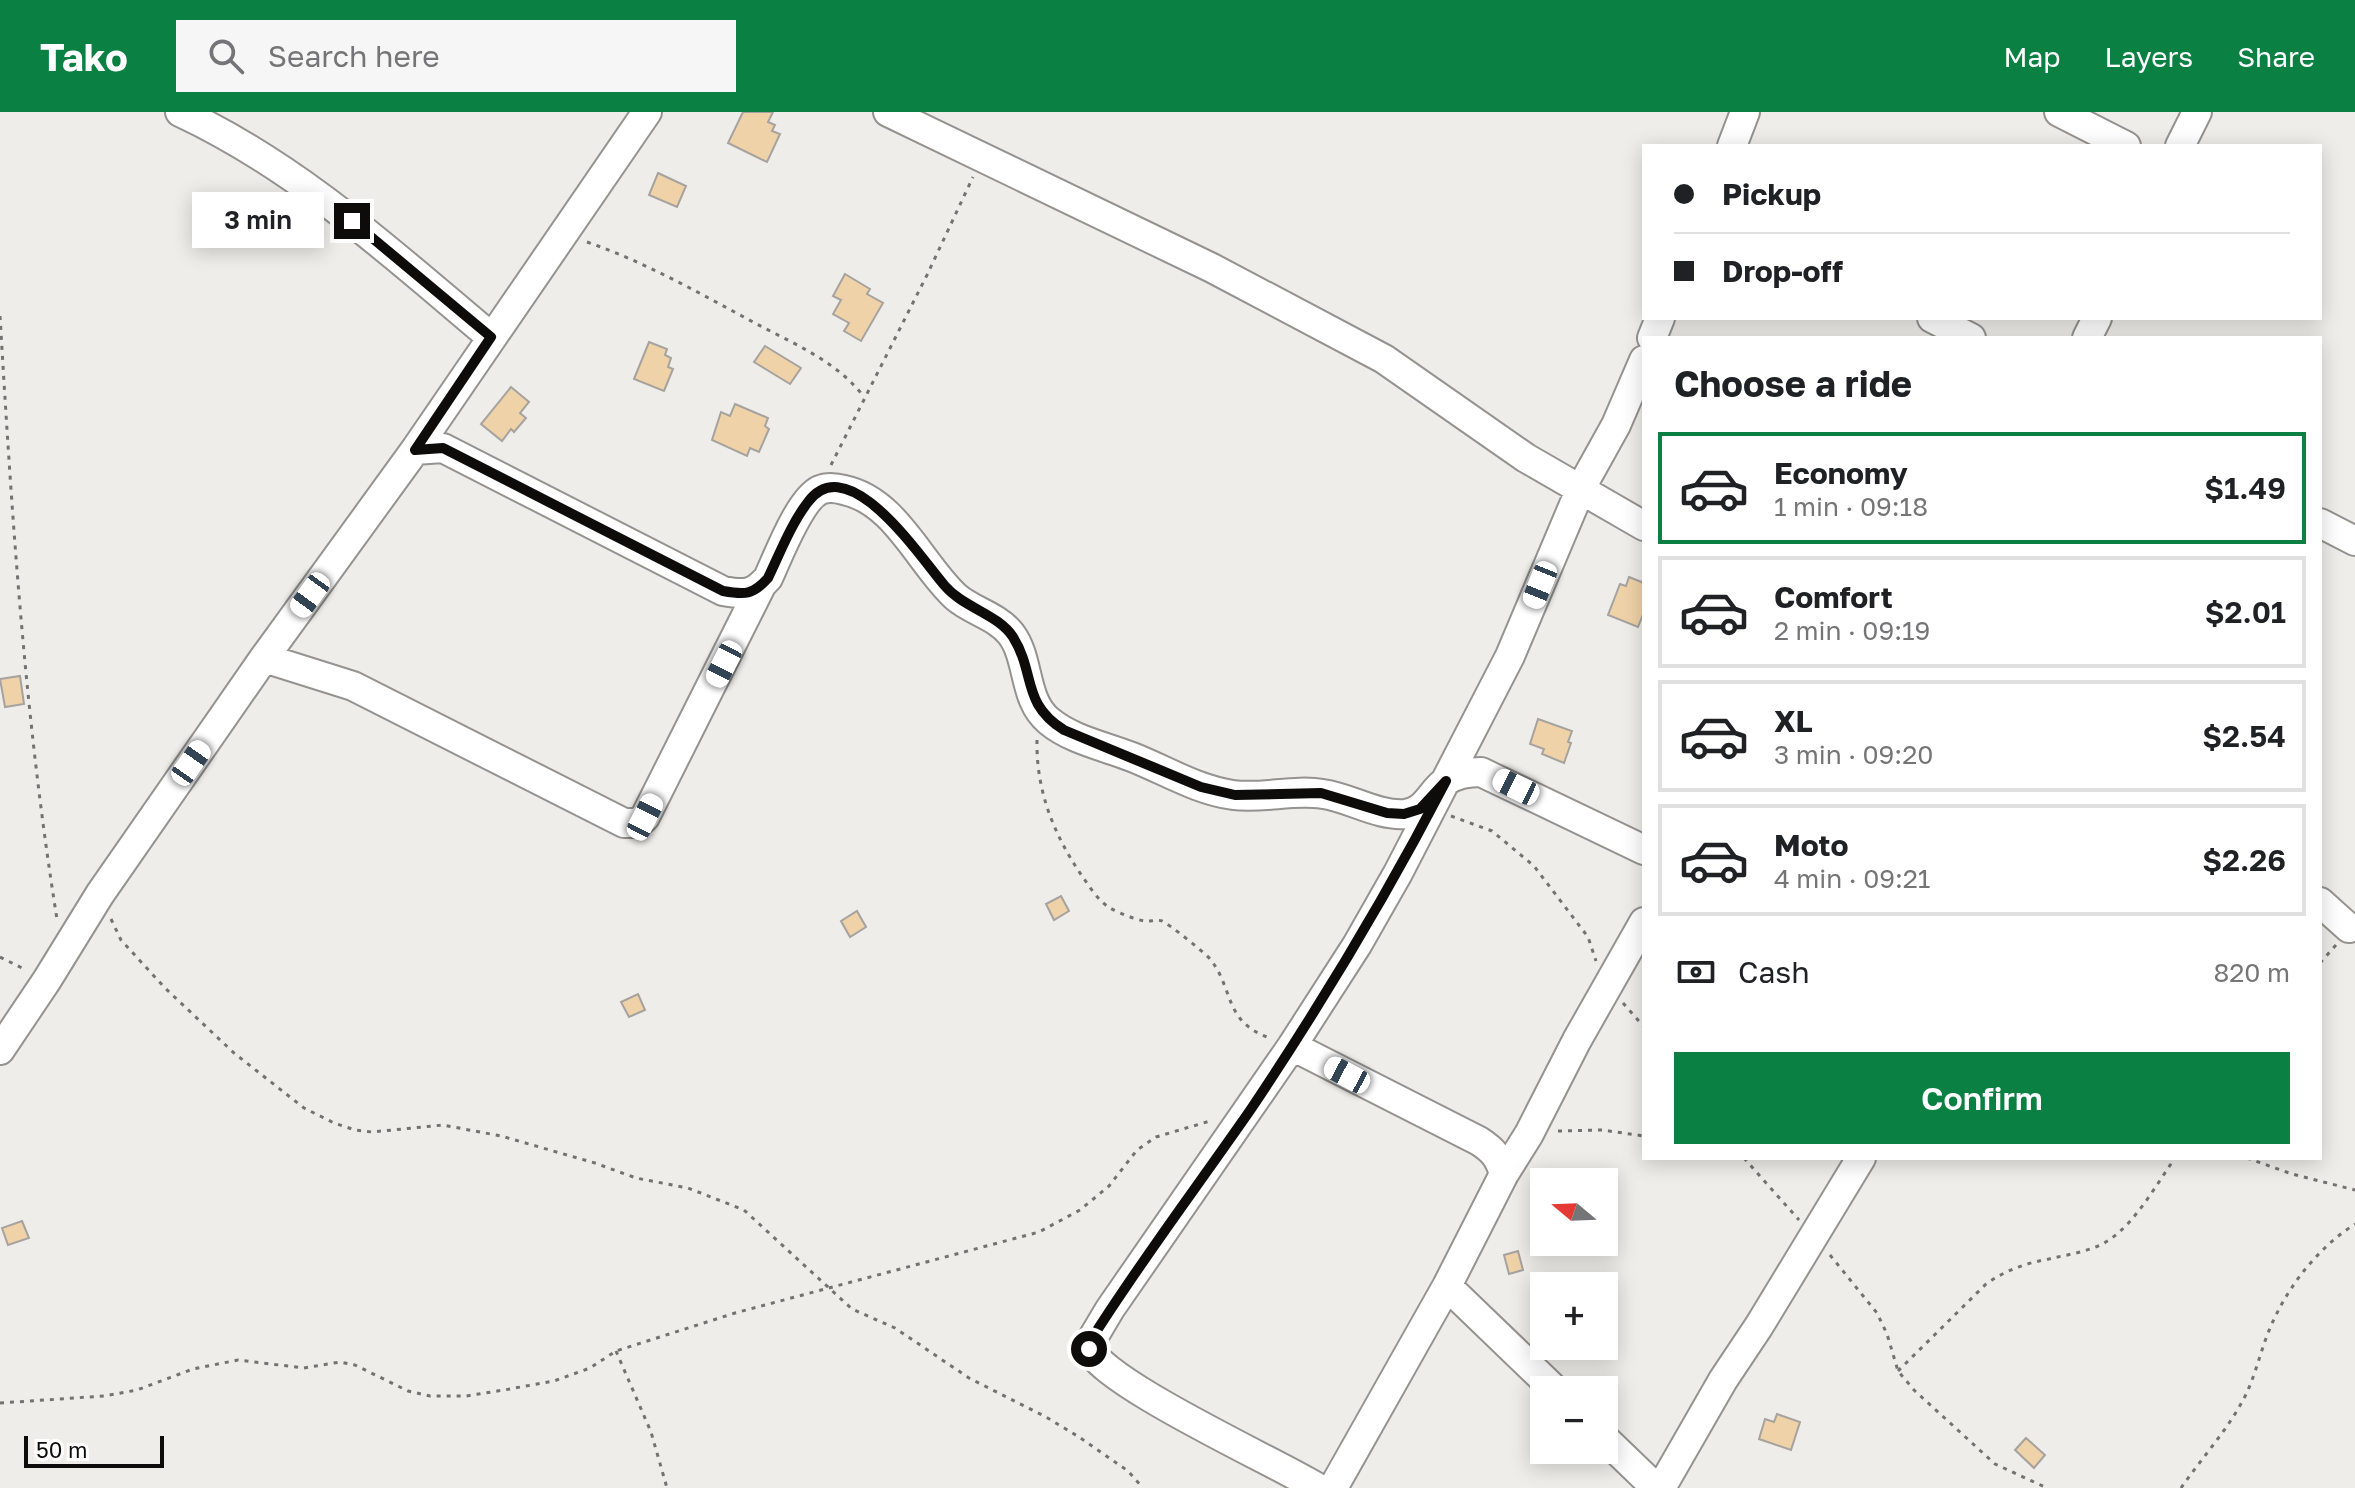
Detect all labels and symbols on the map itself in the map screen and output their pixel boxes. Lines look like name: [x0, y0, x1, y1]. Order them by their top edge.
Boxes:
callout: 3 min: [192, 193, 324, 249]
route end: [334, 203, 370, 239]
car: [1520, 558, 1560, 612]
car: [286, 569, 334, 621]
car: [702, 637, 746, 691]
car: [167, 736, 215, 790]
car: [1489, 766, 1543, 808]
car: [623, 790, 667, 844]
car: [1320, 1053, 1374, 1097]
north arrow: [1530, 1168, 1618, 1256]
route start: [1071, 1331, 1107, 1367]
scale bar: [24, 1432, 164, 1468]

